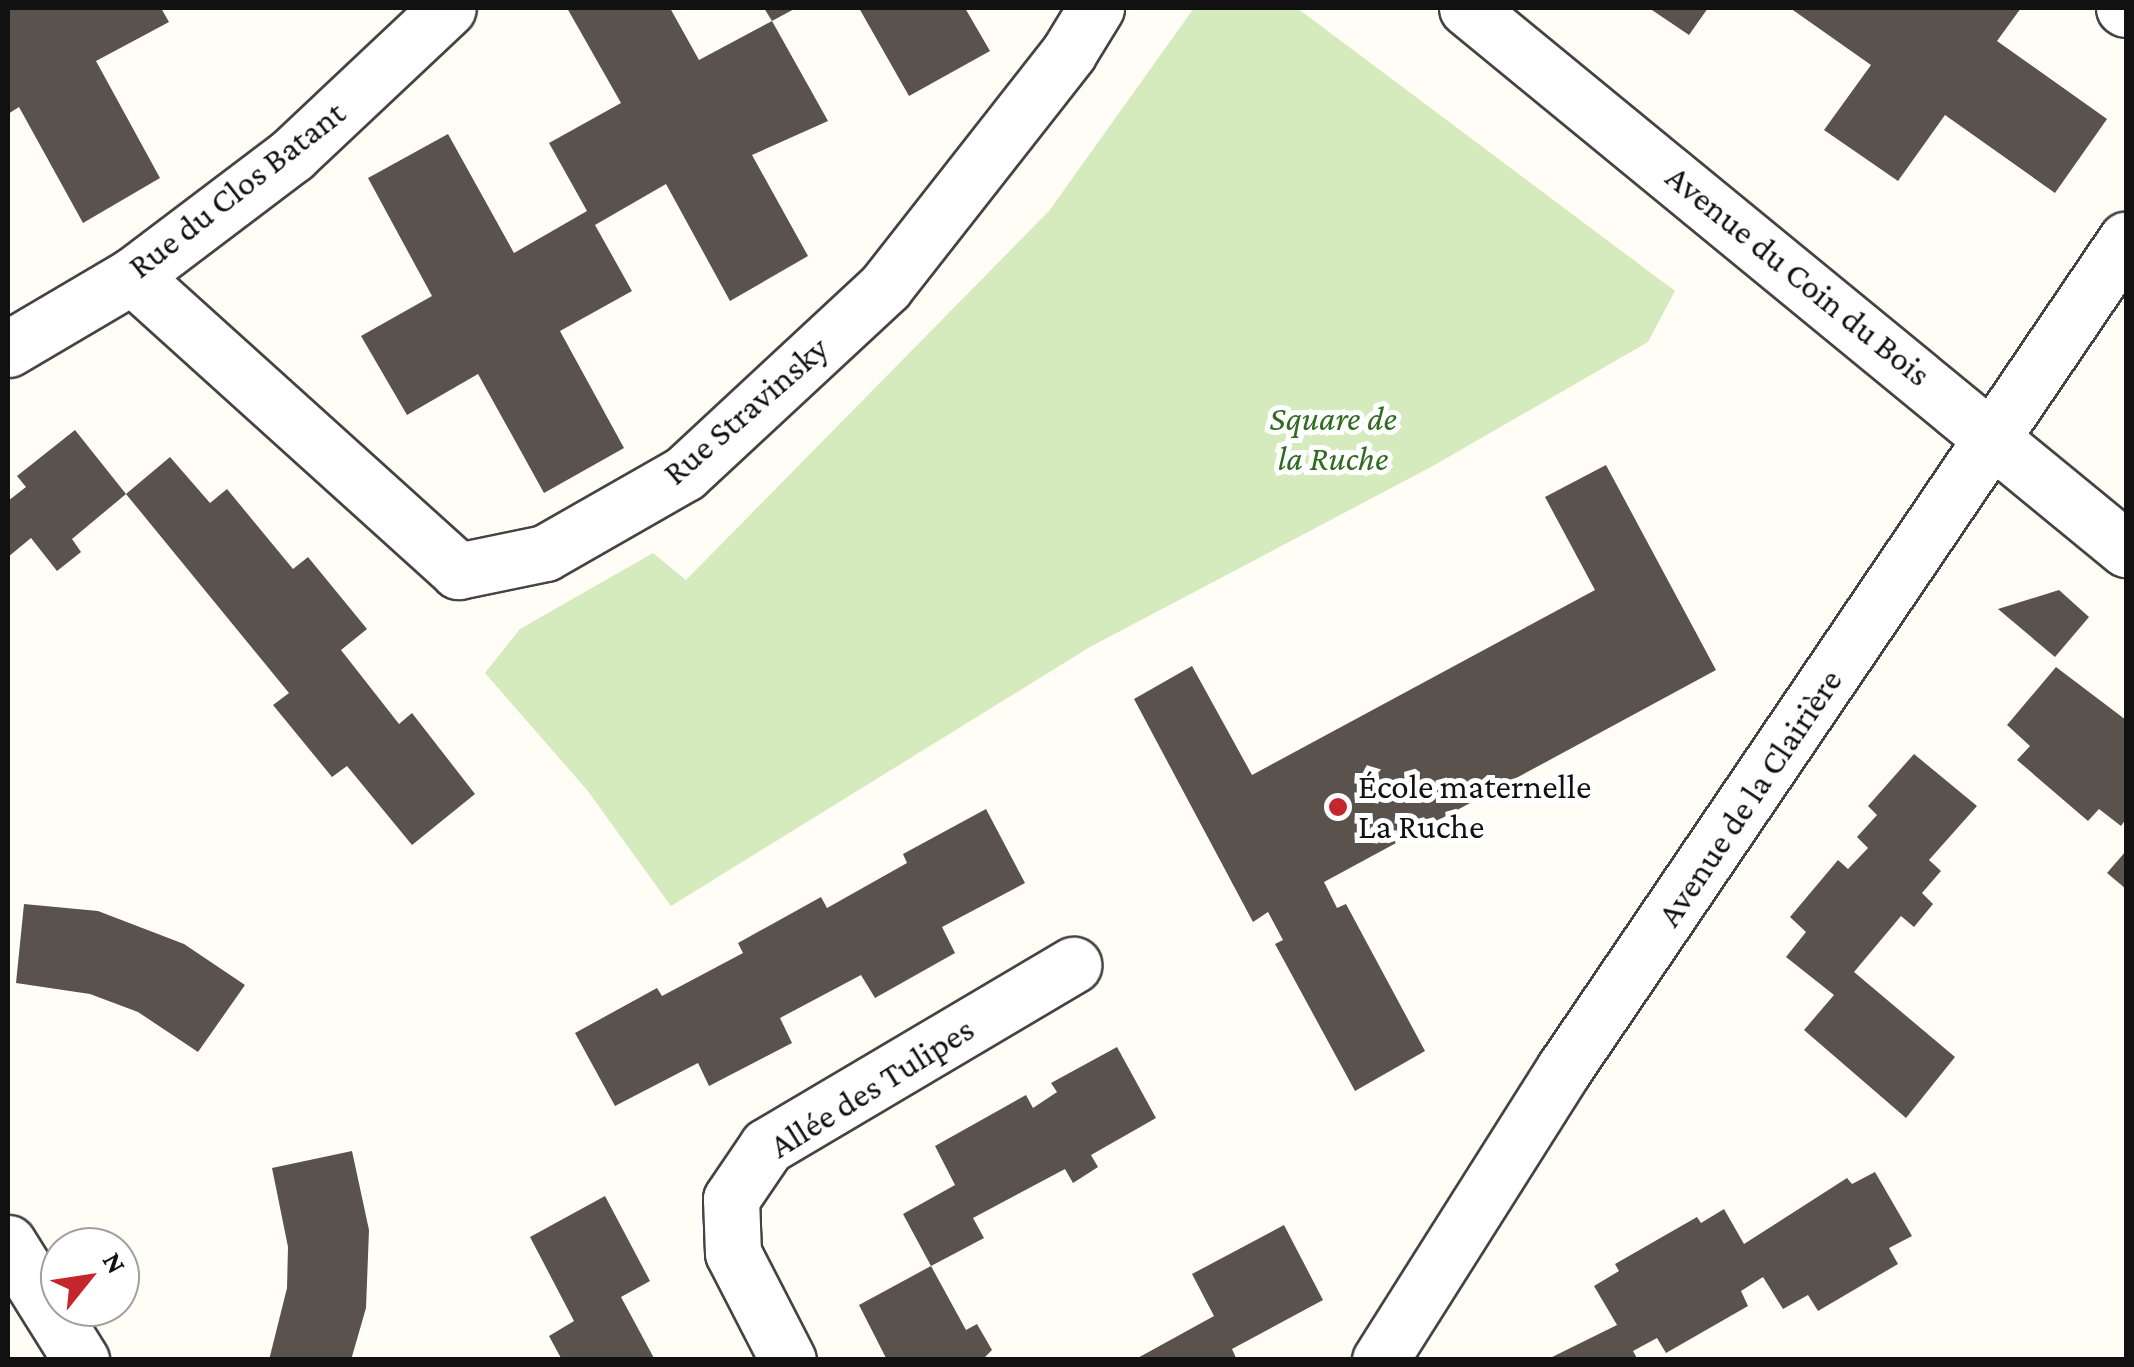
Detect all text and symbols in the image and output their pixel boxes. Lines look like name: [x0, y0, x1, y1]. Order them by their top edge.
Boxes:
street label: Rue du Clos Batant: [120, 92, 354, 288]
street label: Avenue du Coin du Bois: [1657, 156, 1939, 396]
street label: Rue Stravinsky: [655, 328, 837, 494]
park label: Square de la Ruche: [1269, 398, 1397, 480]
street label: Avenue de la Clairière: [1648, 661, 1852, 935]
place label: École maternelle La Ruche: [1358, 766, 1591, 848]
marker: École maternelle La Ruche: [1327, 796, 1349, 818]
street label: Allée des Tulipes: [762, 1008, 982, 1168]
north arrow: [40, 1227, 140, 1327]
text: N: [96, 1247, 133, 1279]

